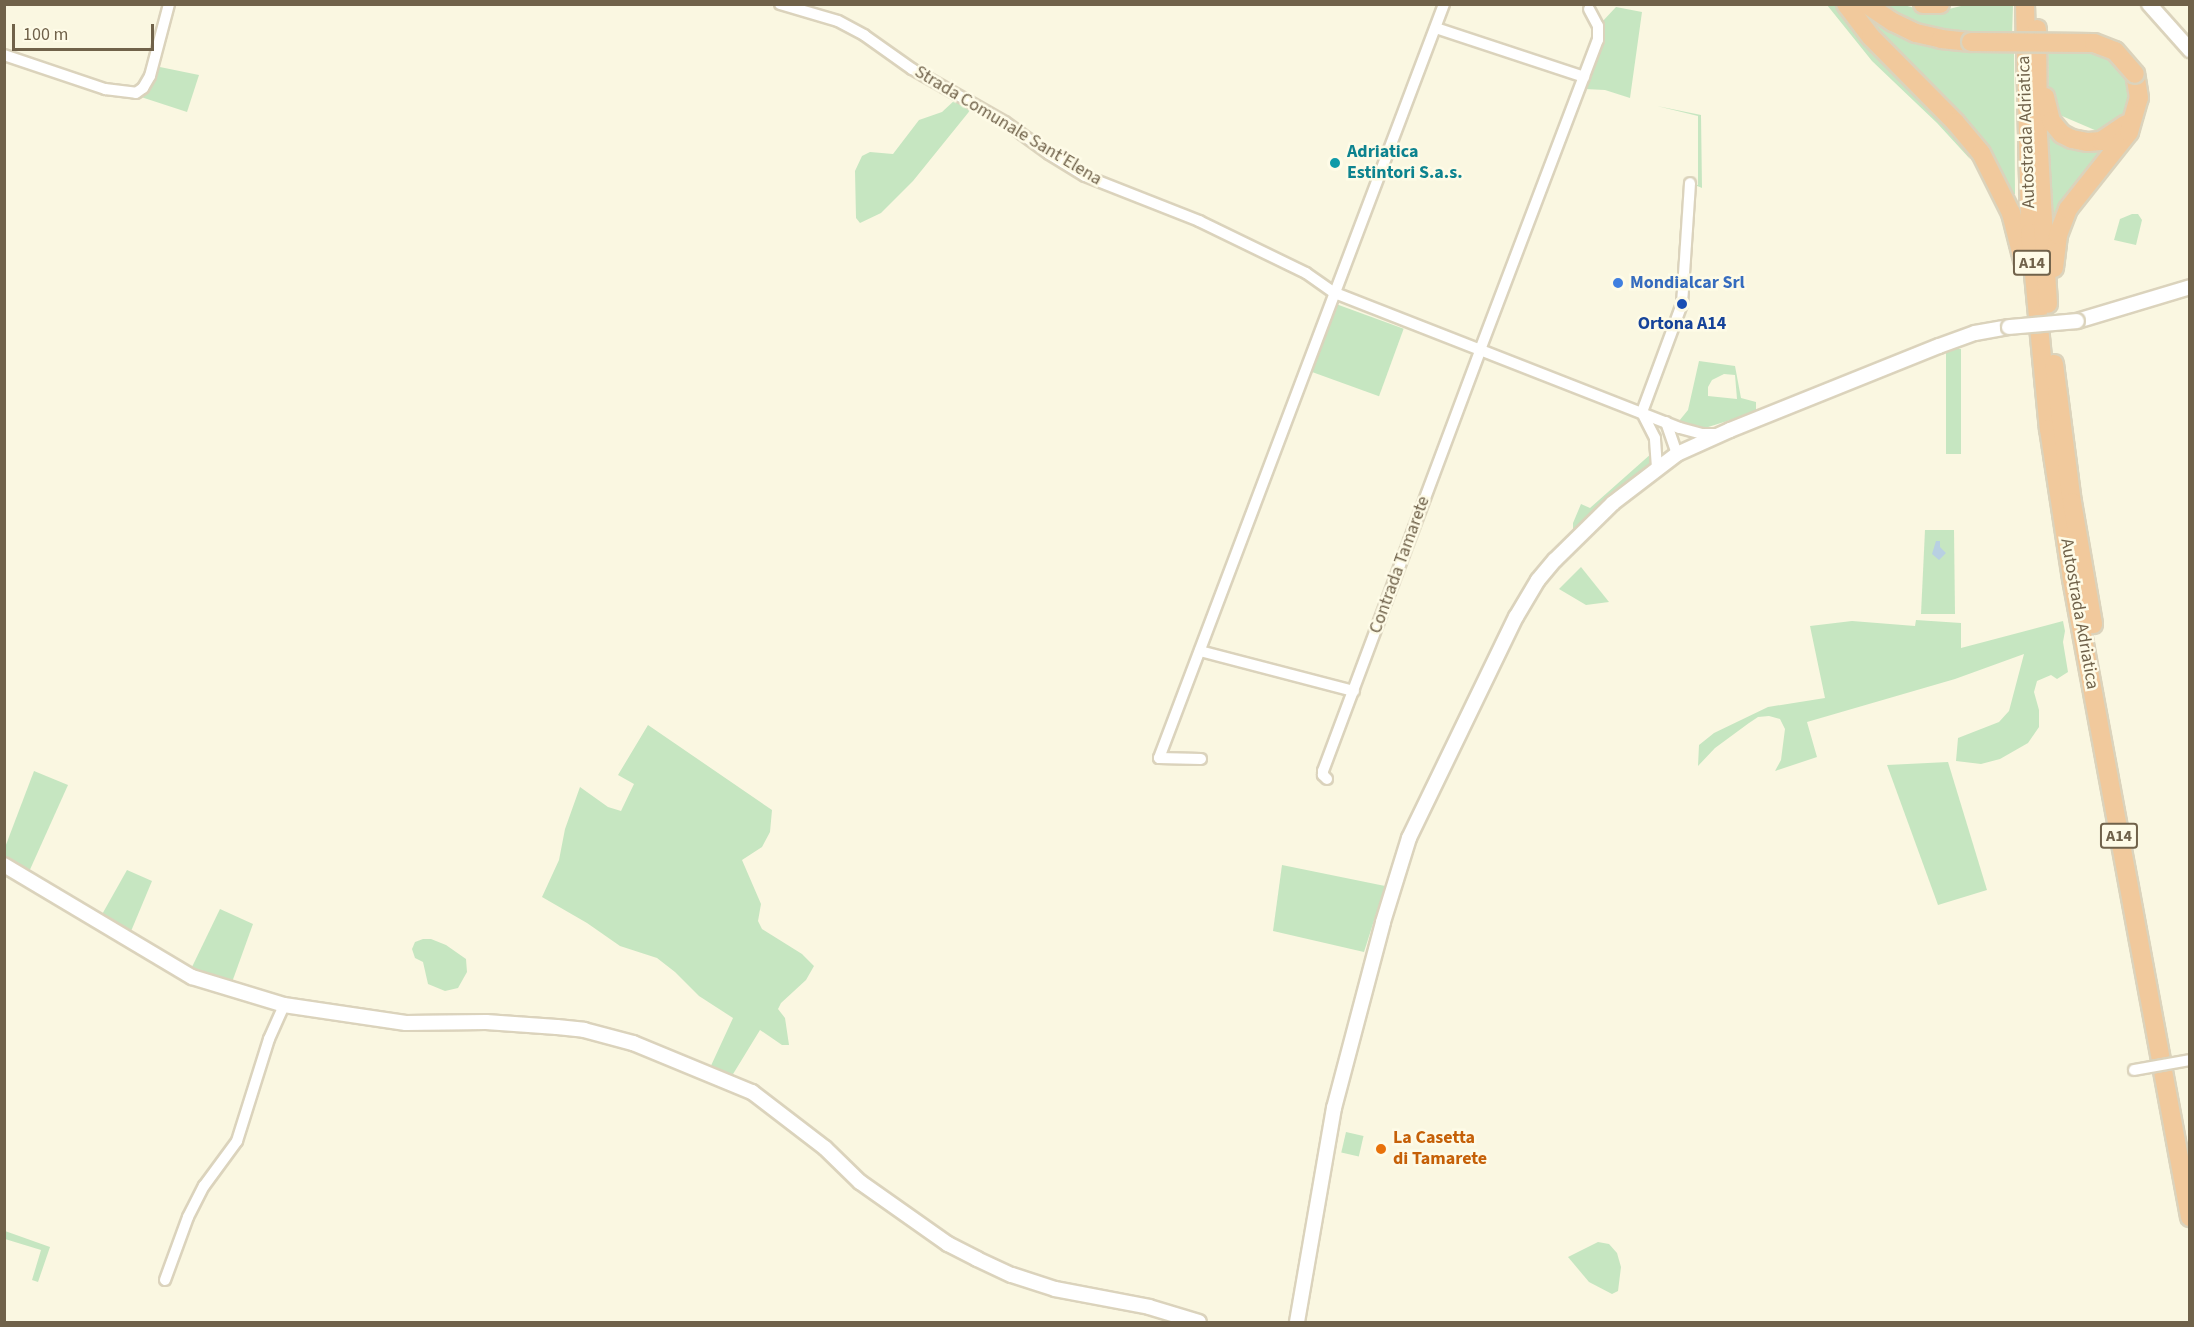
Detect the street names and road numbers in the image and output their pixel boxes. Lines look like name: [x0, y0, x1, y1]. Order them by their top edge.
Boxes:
street label: Autostrada Adriatica: [2014, 55, 2040, 209]
street label: Strada Comunale Sant'Elena: [910, 61, 1106, 191]
road number: A14: [2012, 250, 2052, 276]
street label: Contrada Tamarete: [1365, 493, 1435, 637]
street label: Autostrada Adriatica: [2055, 537, 2103, 691]
road number: A14: [2100, 823, 2138, 849]

